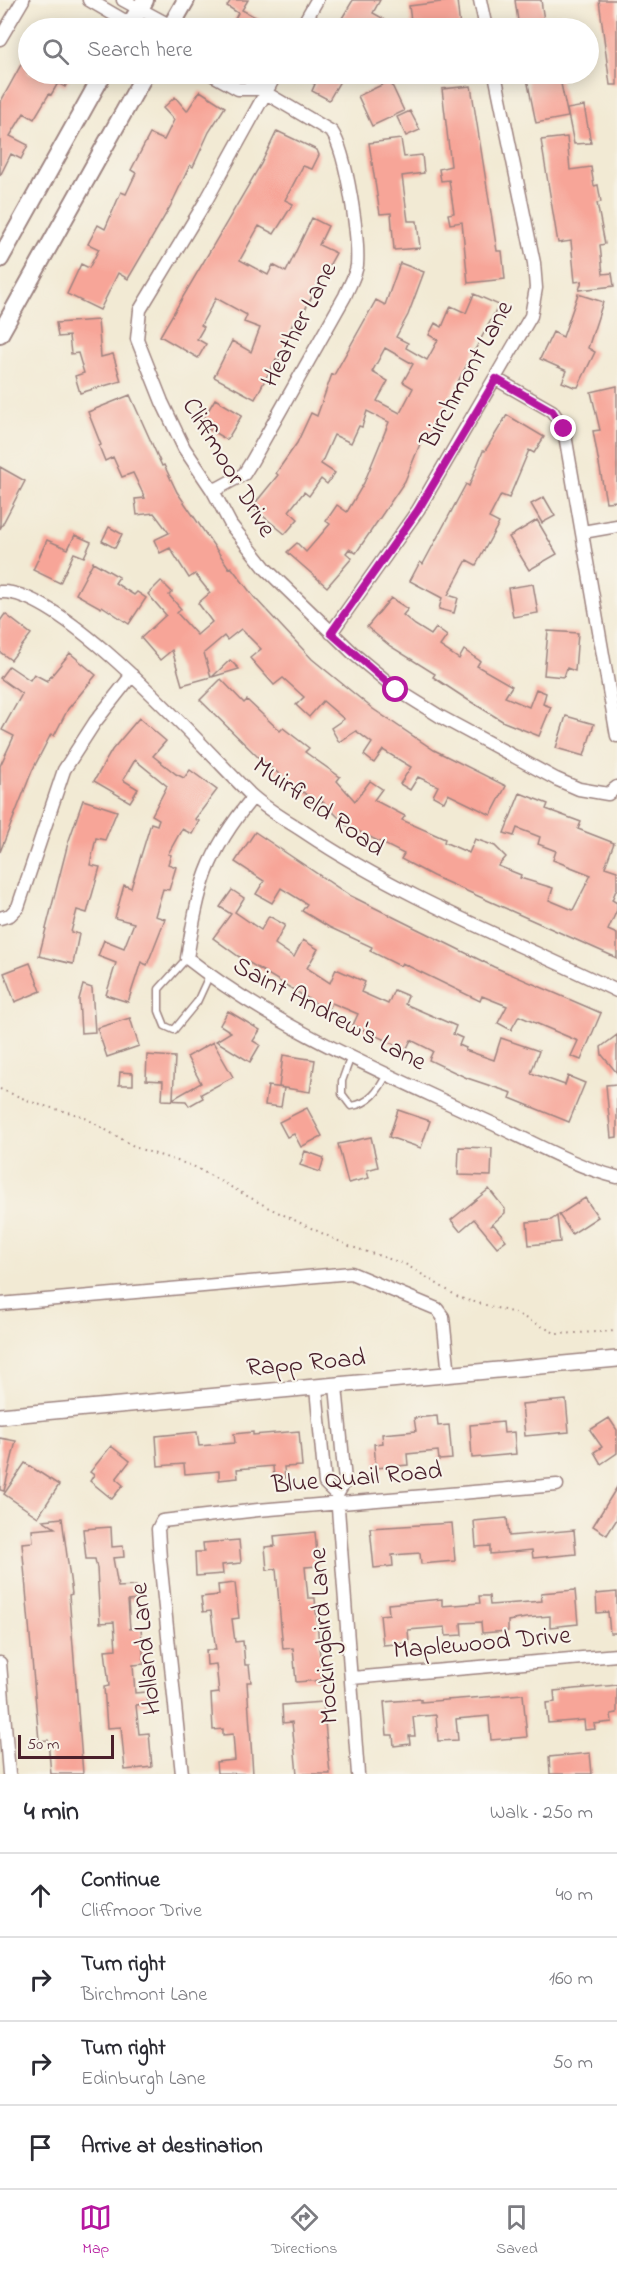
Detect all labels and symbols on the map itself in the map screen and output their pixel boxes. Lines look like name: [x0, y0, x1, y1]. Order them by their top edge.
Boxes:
street label: Heather Lane: [252, 255, 348, 394]
street label: Birchmont Lane: [411, 294, 525, 457]
street label: Cliffmoor Drive: [171, 391, 285, 545]
route end: [550, 415, 576, 441]
route start: [382, 676, 408, 702]
street label: Muirfield Road: [244, 748, 392, 868]
street label: Saint Andrew's Lane: [225, 948, 433, 1082]
street label: Rapp Road: [245, 1340, 368, 1388]
street label: Blue Quail Road: [269, 1453, 444, 1505]
street label: Mockingbird Lane: [300, 1546, 350, 1725]
street label: Holland Lane: [121, 1581, 173, 1717]
street label: Maplewood Drive: [391, 1617, 573, 1671]
scale bar: [18, 1732, 114, 1760]

